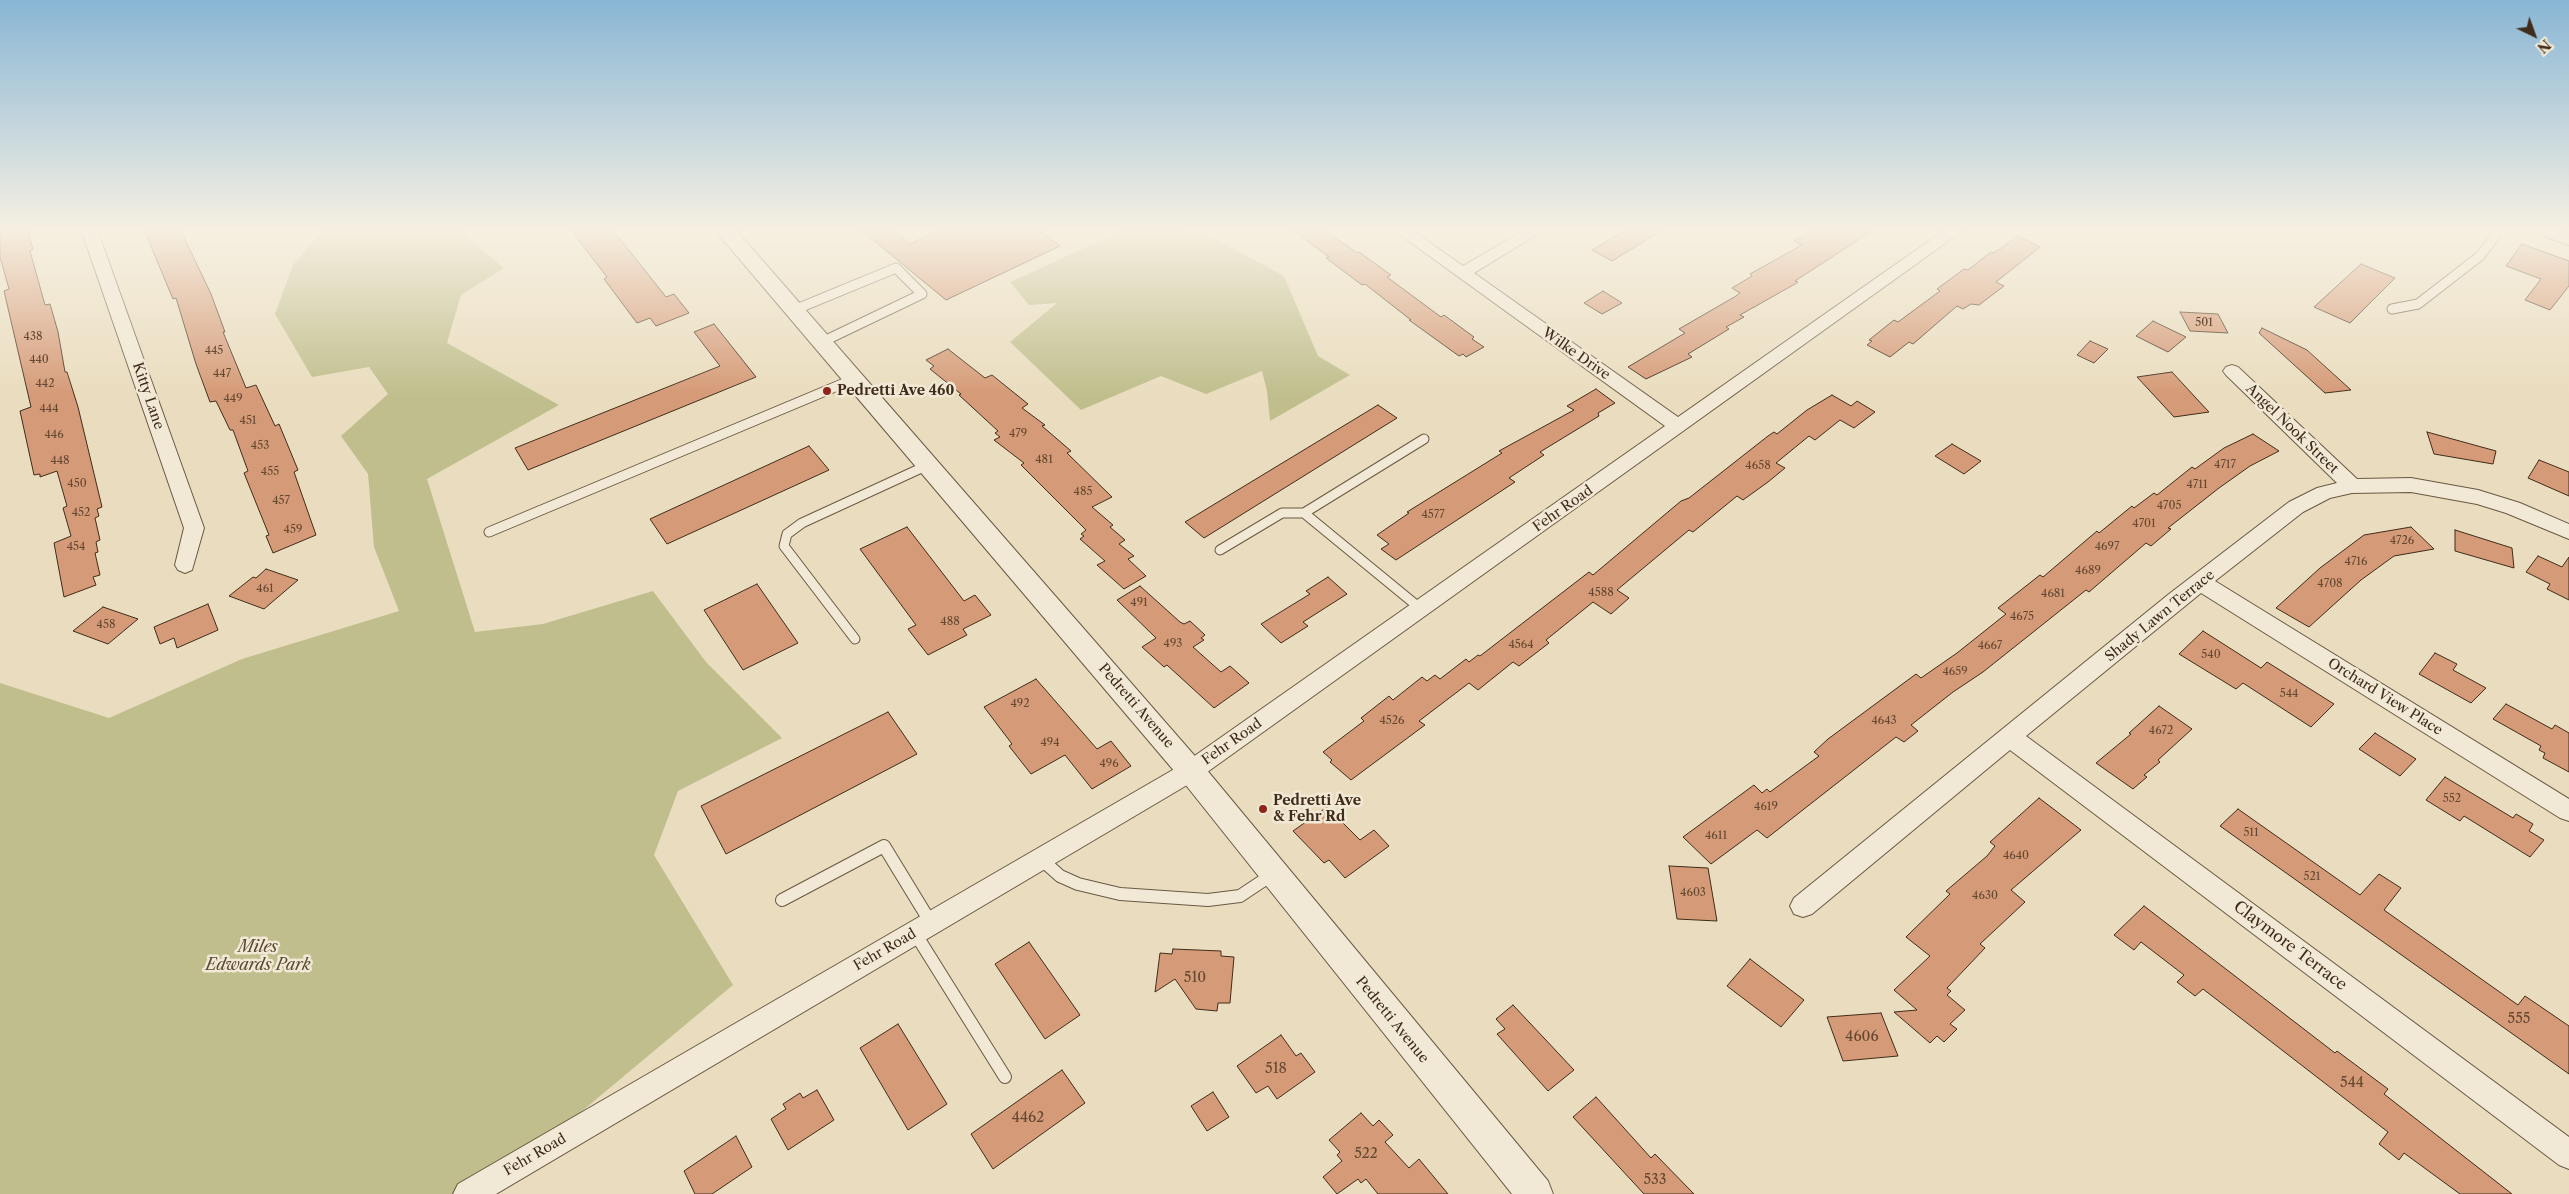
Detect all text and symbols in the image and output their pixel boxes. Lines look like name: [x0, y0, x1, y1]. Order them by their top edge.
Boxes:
north arrow: [2509, 10, 2559, 60]
text: N: [2533, 35, 2555, 57]
house number: 501: [2195, 316, 2213, 330]
street label: Wilke Drive: [1539, 324, 1613, 384]
house number: 438: [24, 330, 42, 344]
house number: 445: [205, 344, 223, 358]
house number: 440: [29, 353, 49, 367]
street label: Kitty Lane: [129, 360, 167, 432]
house number: 447: [213, 367, 231, 381]
house number: 442: [35, 377, 55, 391]
street label: Angel Nook Street: [2242, 381, 2342, 477]
place label: Pedretti Ave 460: [837, 383, 954, 399]
marker: Pedretti Ave 460: [821, 385, 833, 397]
house number: 449: [223, 392, 243, 406]
house number: 444: [39, 402, 59, 416]
house number: 451: [240, 414, 256, 428]
house number: 479: [1009, 427, 1027, 441]
house number: 446: [44, 428, 64, 442]
house number: 453: [251, 439, 269, 453]
house number: 481: [1035, 453, 1053, 467]
house number: 448: [50, 454, 70, 468]
house number: 4717: [2214, 458, 2236, 472]
house number: 4658: [1745, 459, 1771, 473]
house number: 455: [261, 465, 279, 479]
house number: 450: [67, 477, 87, 491]
house number: 4711: [2186, 478, 2208, 492]
street label: Fehr Road: [1530, 482, 1596, 536]
house number: 485: [1074, 485, 1092, 499]
house number: 457: [272, 494, 290, 508]
house number: 4705: [2157, 499, 2181, 513]
house number: 452: [72, 506, 90, 520]
house number: 4577: [1421, 508, 1445, 522]
house number: 4701: [2132, 517, 2156, 531]
house number: 459: [284, 523, 302, 537]
house number: 4726: [2390, 534, 2414, 548]
house number: 454: [67, 540, 85, 554]
house number: 4697: [2095, 540, 2119, 554]
house number: 4716: [2345, 555, 2367, 569]
house number: 4689: [2075, 564, 2101, 578]
street label: Shady Lawn Terrace: [2102, 567, 2218, 665]
house number: 4708: [2317, 577, 2343, 591]
house number: 461: [256, 582, 274, 596]
house number: 4588: [1588, 586, 1614, 600]
house number: 4681: [2041, 587, 2065, 601]
house number: 491: [1130, 596, 1148, 610]
house number: 4675: [2010, 610, 2034, 624]
house number: 488: [940, 615, 960, 629]
house number: 458: [97, 618, 115, 632]
house number: 493: [1164, 637, 1182, 651]
house number: 4564: [1508, 638, 1534, 652]
house number: 4667: [1978, 639, 2002, 653]
house number: 540: [2201, 648, 2221, 662]
street label: Orchard View Place: [2325, 655, 2445, 739]
street label: Pedretti Avenue: [1095, 660, 1177, 752]
house number: 4659: [1942, 665, 1968, 679]
house number: 544: [2280, 687, 2298, 701]
house number: 492: [1010, 697, 1030, 711]
house number: 4526: [1379, 714, 1405, 728]
house number: 4643: [1871, 714, 1897, 728]
street label: Fehr Road: [1199, 715, 1265, 769]
house number: 4672: [2149, 724, 2173, 738]
house number: 494: [1040, 736, 1060, 750]
house number: 496: [1099, 757, 1119, 771]
house number: 552: [2443, 792, 2461, 806]
place label: Pedretti Ave & Fehr Rd: [1273, 793, 1361, 826]
house number: 4619: [1754, 800, 1778, 814]
marker: Pedretti Ave & Fehr Rd: [1257, 803, 1269, 815]
house number: 511: [2243, 826, 2259, 840]
house number: 4611: [1705, 829, 1727, 843]
house number: 4640: [2003, 849, 2029, 863]
house number: 521: [2304, 870, 2320, 884]
house number: 4603: [1680, 886, 1706, 900]
house number: 4630: [1972, 889, 1998, 903]
street label: Claymore Terrace: [2229, 897, 2351, 995]
street label: Fehr Road: [851, 925, 919, 975]
park label: Miles Edwards Park: [206, 937, 310, 975]
house number: 510: [1184, 970, 1206, 986]
street label: Pedretti Avenue: [1352, 973, 1432, 1067]
house number: 555: [2508, 1011, 2530, 1027]
house number: 4606: [1845, 1029, 1879, 1045]
house number: 518: [1265, 1061, 1287, 1077]
house number: 544: [2340, 1075, 2364, 1091]
house number: 4462: [1012, 1110, 1044, 1126]
street label: Fehr Road: [501, 1130, 569, 1180]
house number: 522: [1354, 1146, 1378, 1162]
house number: 533: [1643, 1172, 1667, 1188]

